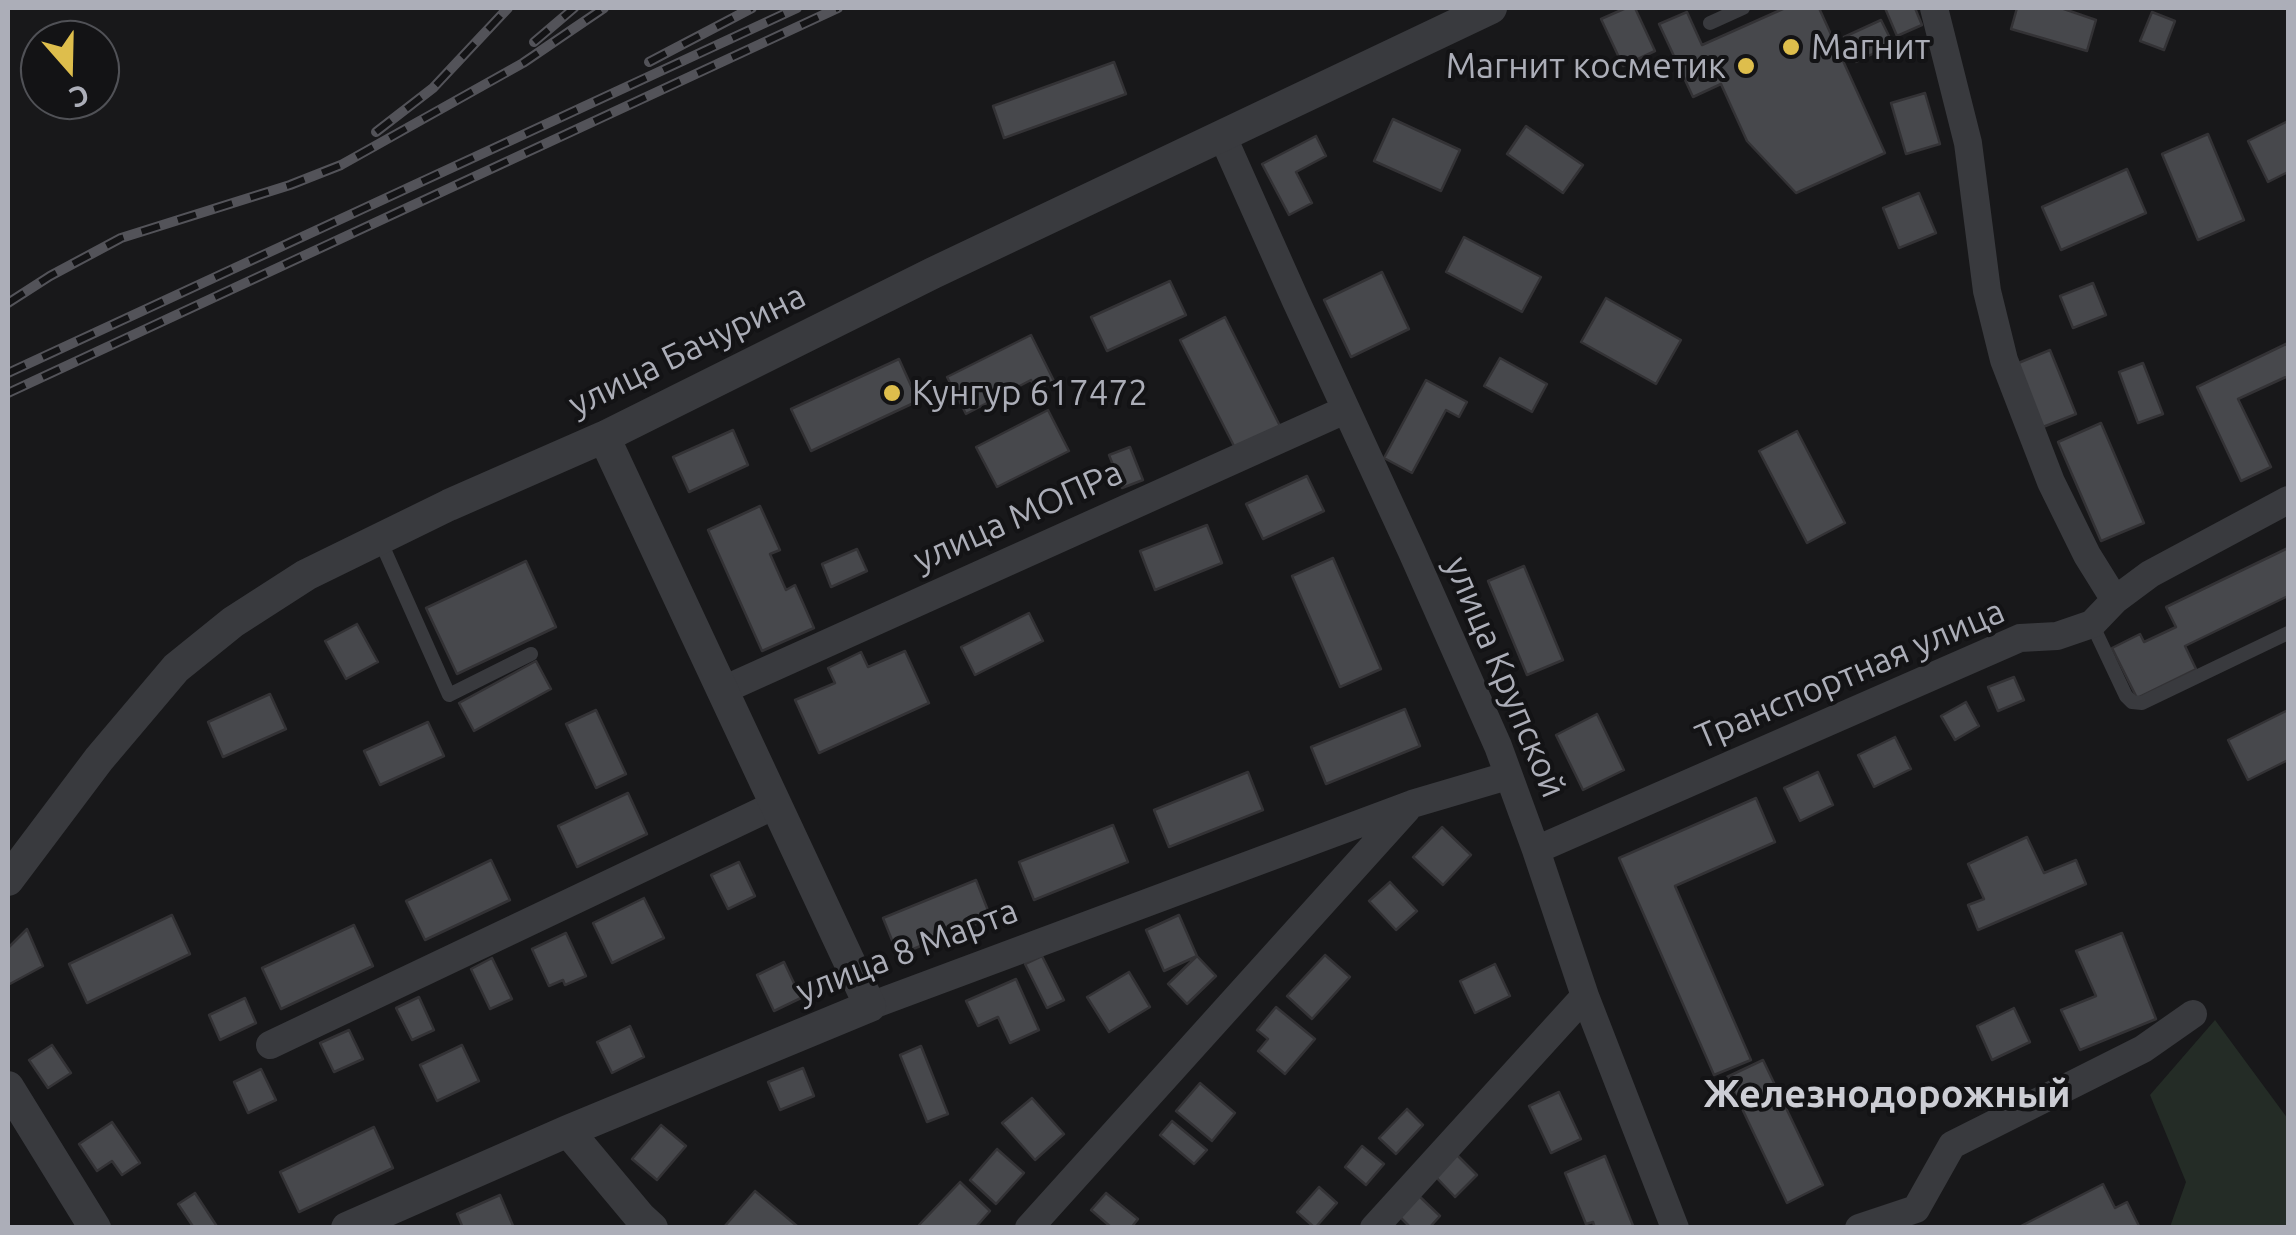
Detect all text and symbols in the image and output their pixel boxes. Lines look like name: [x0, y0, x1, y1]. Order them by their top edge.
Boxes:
north arrow: [20, 20, 120, 120]
place label: Магнит: [1811, 26, 1930, 68]
marker: Магнит: [1780, 36, 1802, 58]
place label: Магнит косметик: [1446, 45, 1726, 87]
marker: Магнит косметик: [1735, 55, 1757, 77]
text: С: [66, 79, 93, 114]
street label: улица Бачурина: [562, 275, 812, 425]
place label: Кунгур 617472: [912, 372, 1148, 414]
marker: Кунгур 617472: [881, 382, 903, 404]
street label: улица МОПРа: [907, 451, 1129, 581]
street label: улица Крупской: [1435, 550, 1575, 804]
street label: Транспортная улица: [1689, 590, 2011, 758]
street label: улица 8 Марта: [790, 889, 1024, 1013]
district label: Железнодорожный: [1703, 1071, 2071, 1117]

